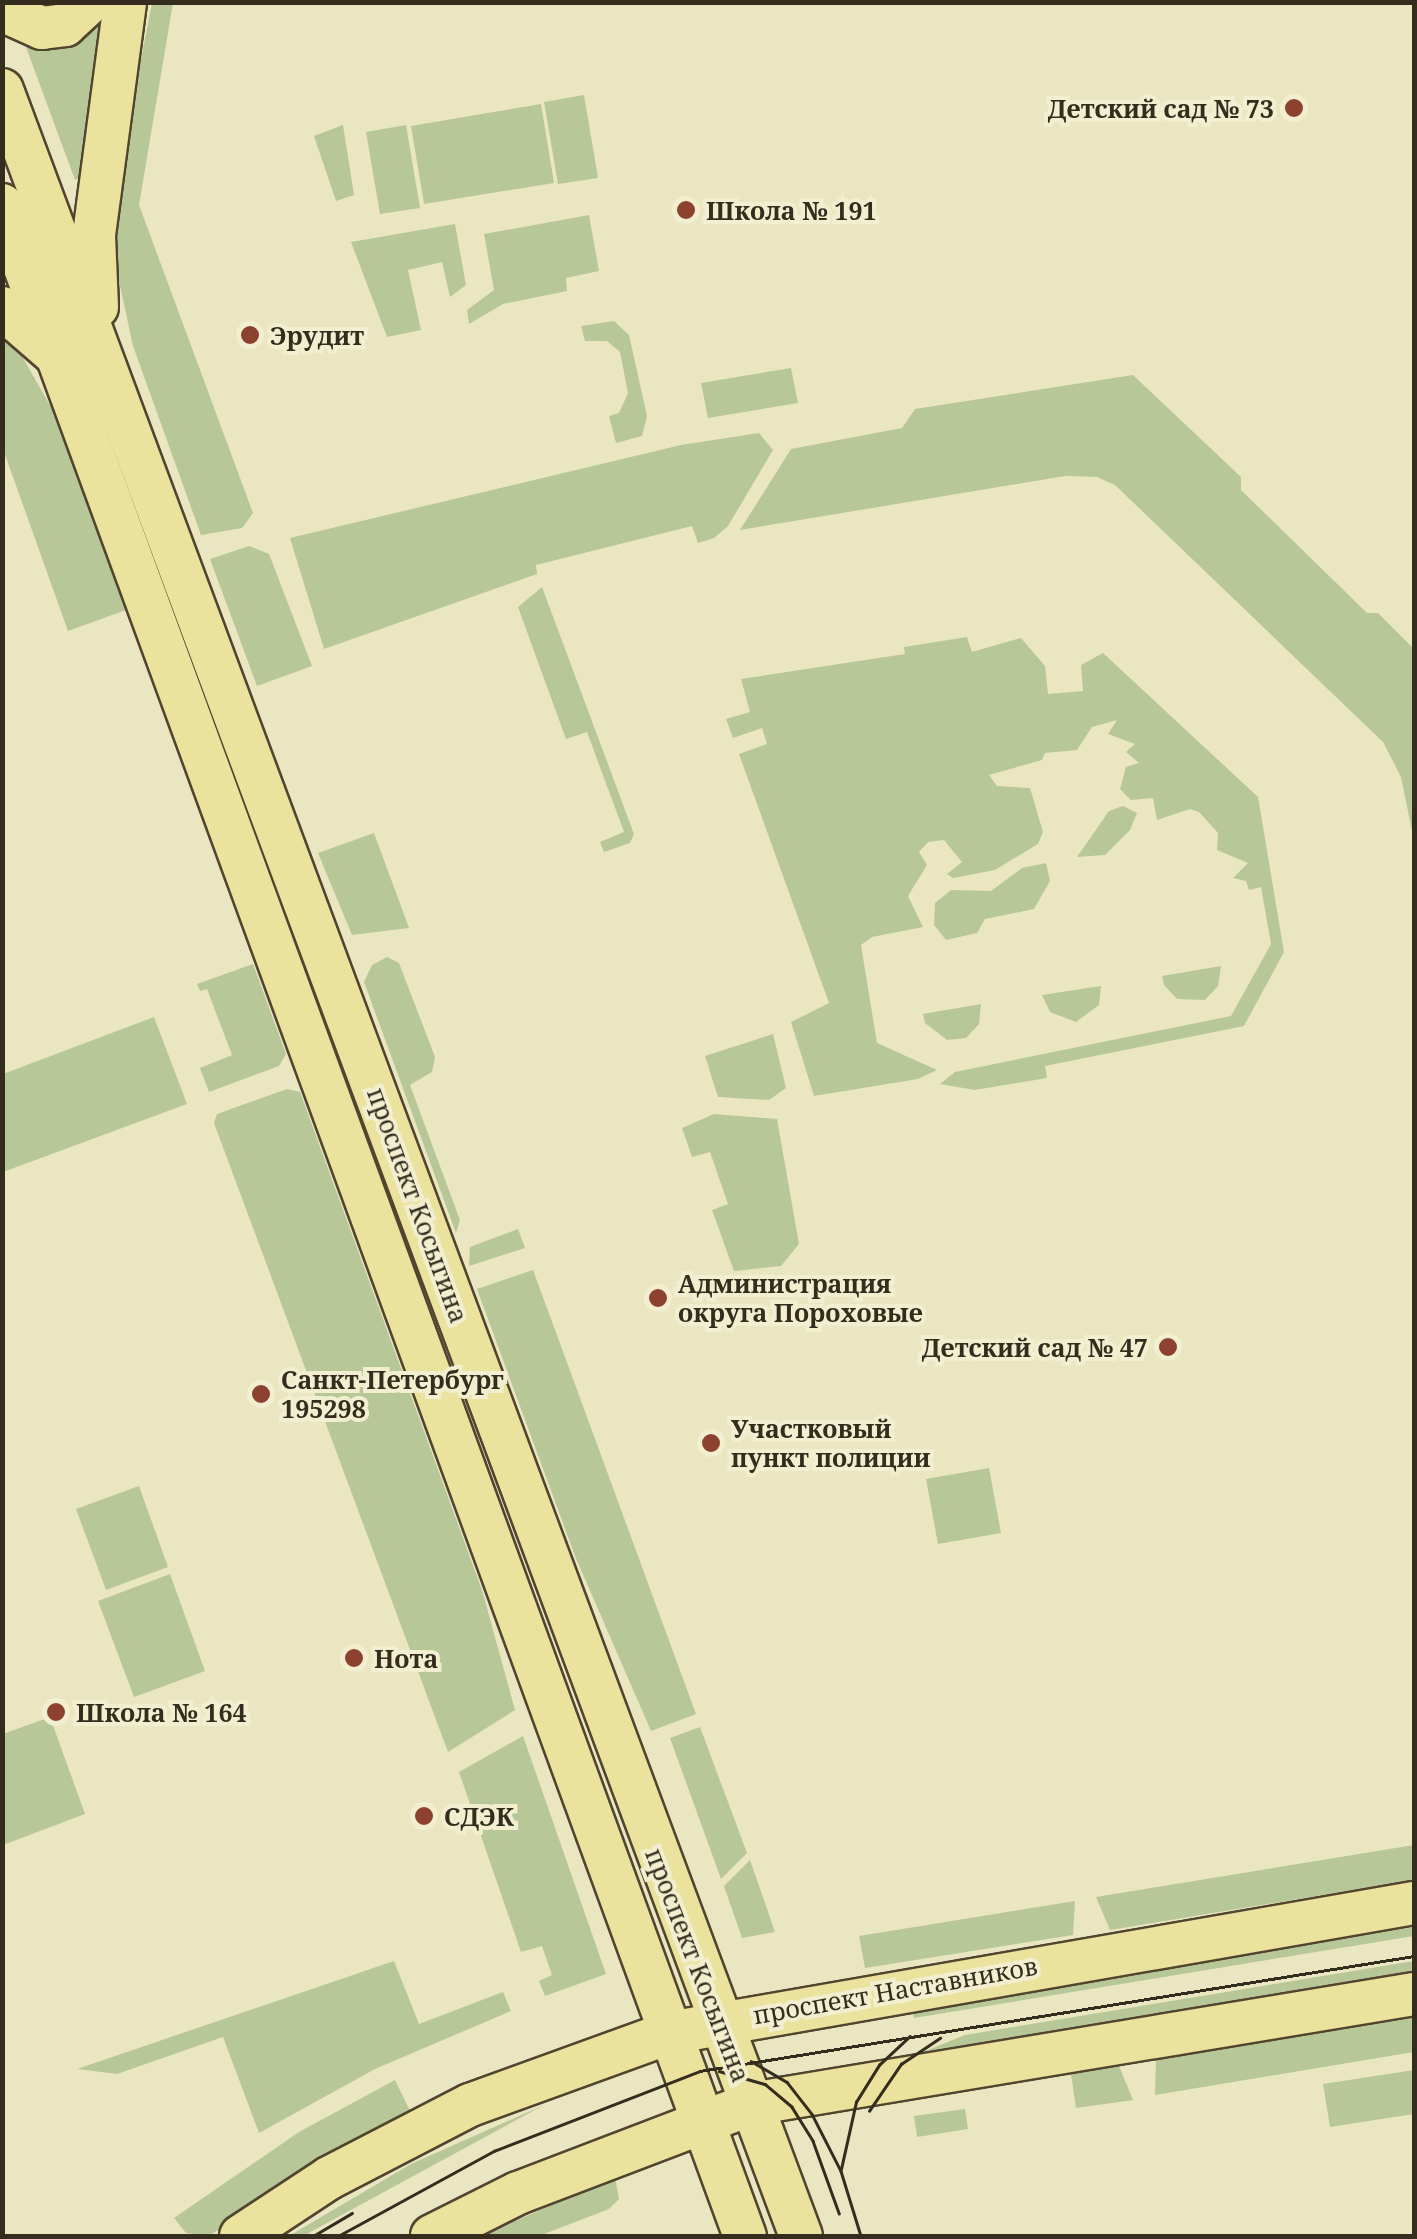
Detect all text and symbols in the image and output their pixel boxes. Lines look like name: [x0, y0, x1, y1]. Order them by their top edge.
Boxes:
place label: Детский сад № 73: [1048, 93, 1274, 123]
marker: Детский сад № 73: [1283, 97, 1305, 119]
place label: Школа № 191: [706, 195, 877, 225]
marker: Школа № 191: [675, 199, 697, 221]
place label: Эрудит: [270, 320, 364, 350]
marker: Эрудит: [239, 324, 261, 346]
street label: проспект Косыгина: [361, 1083, 475, 1327]
place label: Администрация округа Пороховые: [678, 1269, 923, 1328]
marker: Администрация округа Пороховые: [647, 1287, 669, 1309]
place label: Детский сад № 47: [922, 1332, 1148, 1362]
marker: Детский сад № 47: [1157, 1336, 1179, 1358]
place label: Санкт-Петербург 195298: [281, 1365, 504, 1424]
marker: Санкт-Петербург 195298: [250, 1383, 272, 1405]
place label: Участковый пункт полиции: [731, 1414, 930, 1473]
marker: Участковый пункт полиции: [700, 1432, 722, 1454]
place label: Нота: [374, 1643, 438, 1673]
marker: Нота: [343, 1647, 365, 1669]
place label: Школа № 164: [76, 1697, 247, 1727]
marker: Школа № 164: [45, 1701, 67, 1723]
place label: СДЭК: [444, 1801, 514, 1831]
marker: СДЭК: [413, 1805, 435, 1827]
street label: проспект Косыгина: [640, 1844, 756, 2086]
street label: проспект Наставников: [751, 1950, 1039, 2030]

